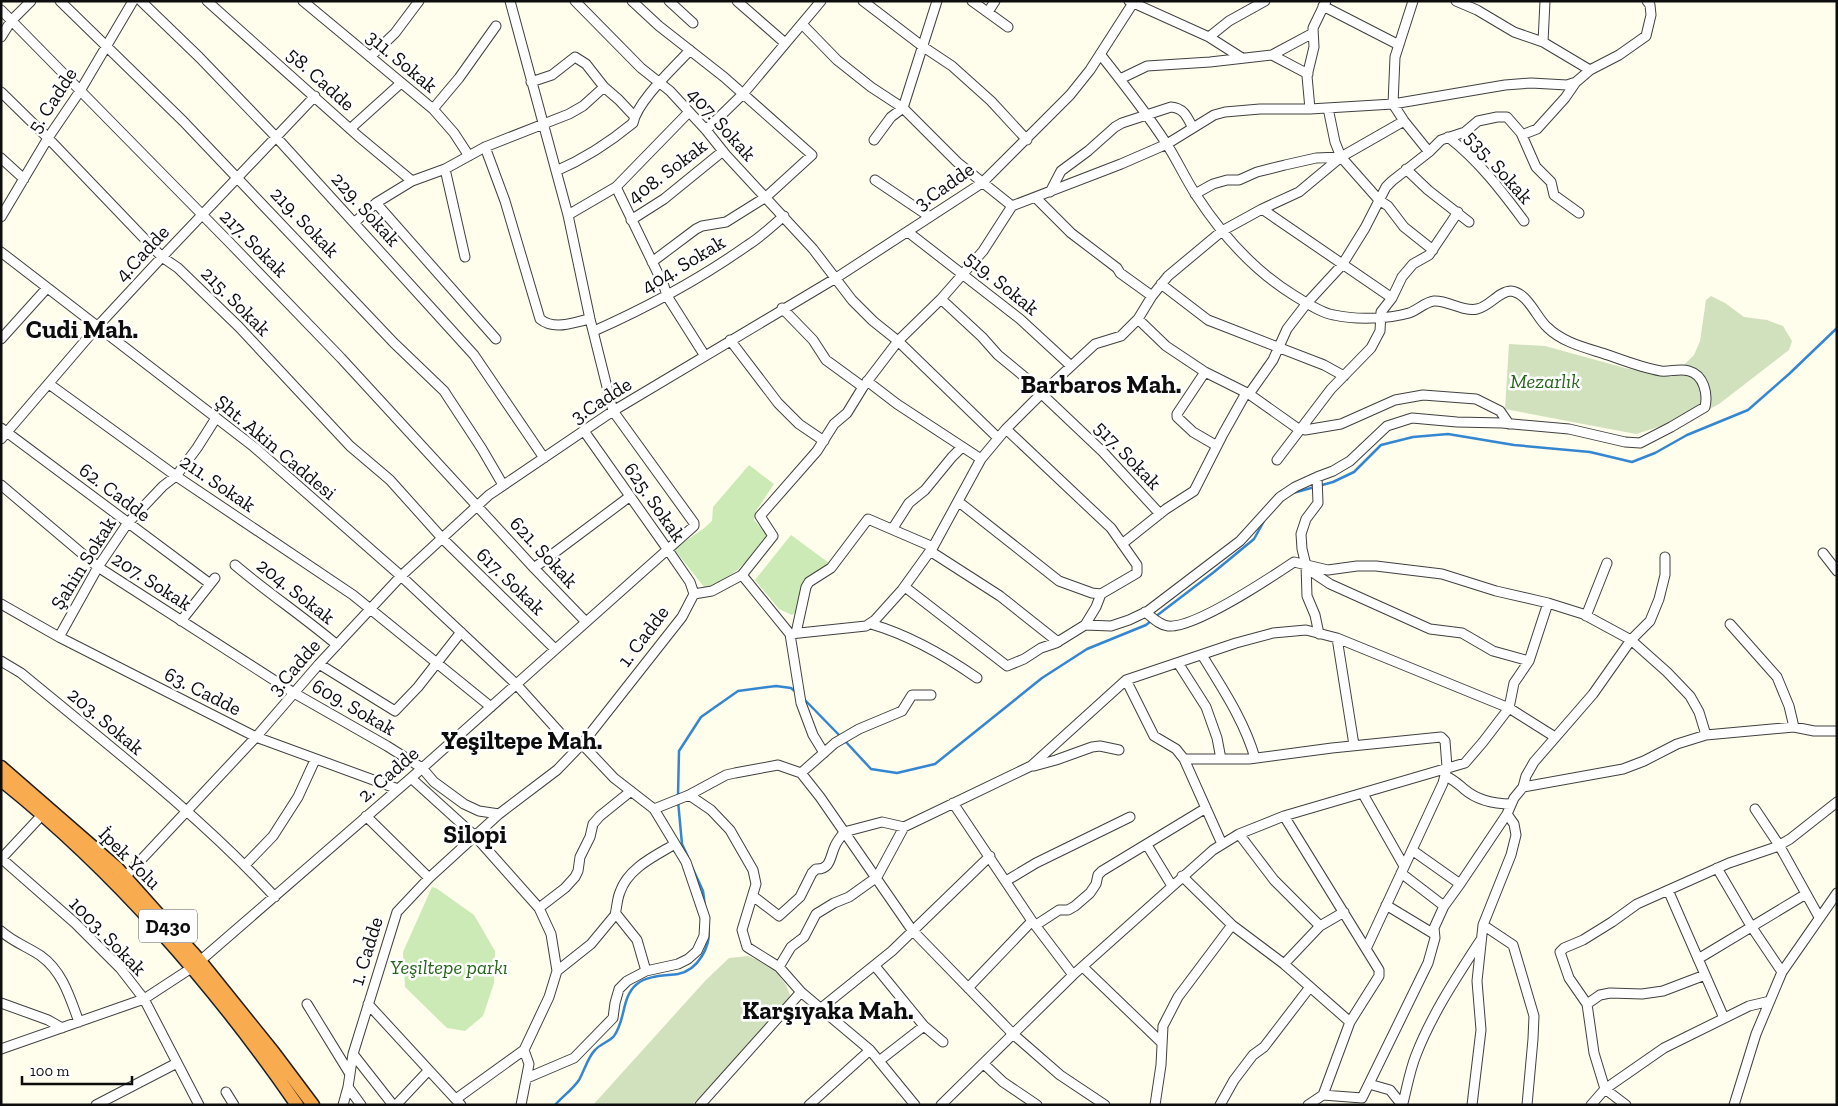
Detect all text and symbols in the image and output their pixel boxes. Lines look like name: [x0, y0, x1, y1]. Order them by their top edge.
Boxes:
street label: 311. Sokak: [362, 24, 443, 98]
street label: 58. Cadde: [282, 42, 360, 116]
street label: 5. Cadde: [22, 63, 82, 137]
street label: 407. Sokak: [683, 82, 762, 166]
street label: 535. Sokak: [1460, 125, 1539, 209]
street label: 408. Sokak: [623, 133, 712, 209]
street label: 3.Cadde: [910, 157, 978, 215]
street label: 229. Sokak: [327, 167, 406, 251]
street label: 219. Sokak: [266, 182, 345, 263]
street label: 217. Sokak: [215, 204, 293, 282]
street label: 4.Cadde: [110, 220, 174, 286]
street label: 404. Sokak: [637, 229, 730, 298]
street label: 519. Sokak: [960, 246, 1044, 321]
street label: 215. Sokak: [196, 261, 276, 341]
district label: Cudi Mah.: [26, 314, 138, 344]
district label: Barbaros Mah.: [1020, 369, 1182, 399]
park label: Mezarlık: [1510, 369, 1580, 393]
street label: 3.Cadde: [566, 372, 636, 428]
street label: Şht. Akin Caddesi: [211, 389, 342, 505]
street label: 517. Sokak: [1089, 416, 1167, 495]
street label: 211. Sokak: [176, 449, 261, 517]
street label: 62. Cadde: [74, 457, 156, 527]
street label: 625. Sokak: [619, 458, 691, 547]
street label: 621. Sokak: [505, 511, 583, 593]
street label: Şahin Sokak: [45, 512, 121, 614]
street label: 617. Sokak: [472, 542, 551, 620]
street label: 207. Sokak: [108, 546, 197, 616]
street label: 204. Sokak: [252, 553, 340, 629]
street label: 1. Cadde: [612, 601, 674, 671]
street label: 3.Cadde: [263, 634, 325, 700]
street label: 63. Cadde: [161, 661, 245, 721]
street label: 609. Sokak: [308, 673, 401, 741]
street label: 203. Sokak: [63, 682, 149, 760]
district label: Yeşiltepe Mah.: [442, 725, 602, 755]
street label: 2. Cadde: [353, 741, 423, 807]
district label: Silopi: [443, 819, 507, 849]
street label: İpek Yolu: [94, 822, 166, 894]
street label: 1003. Sokak: [64, 891, 152, 981]
road number: D430: [139, 909, 197, 942]
street label: 1. Cadde: [344, 914, 388, 988]
park label: Yeşiltepe parkı: [390, 955, 508, 979]
district label: Karşıyaka Mah.: [742, 995, 914, 1025]
scale bar: [22, 1054, 132, 1086]
text: 100 m: [30, 1062, 69, 1080]

